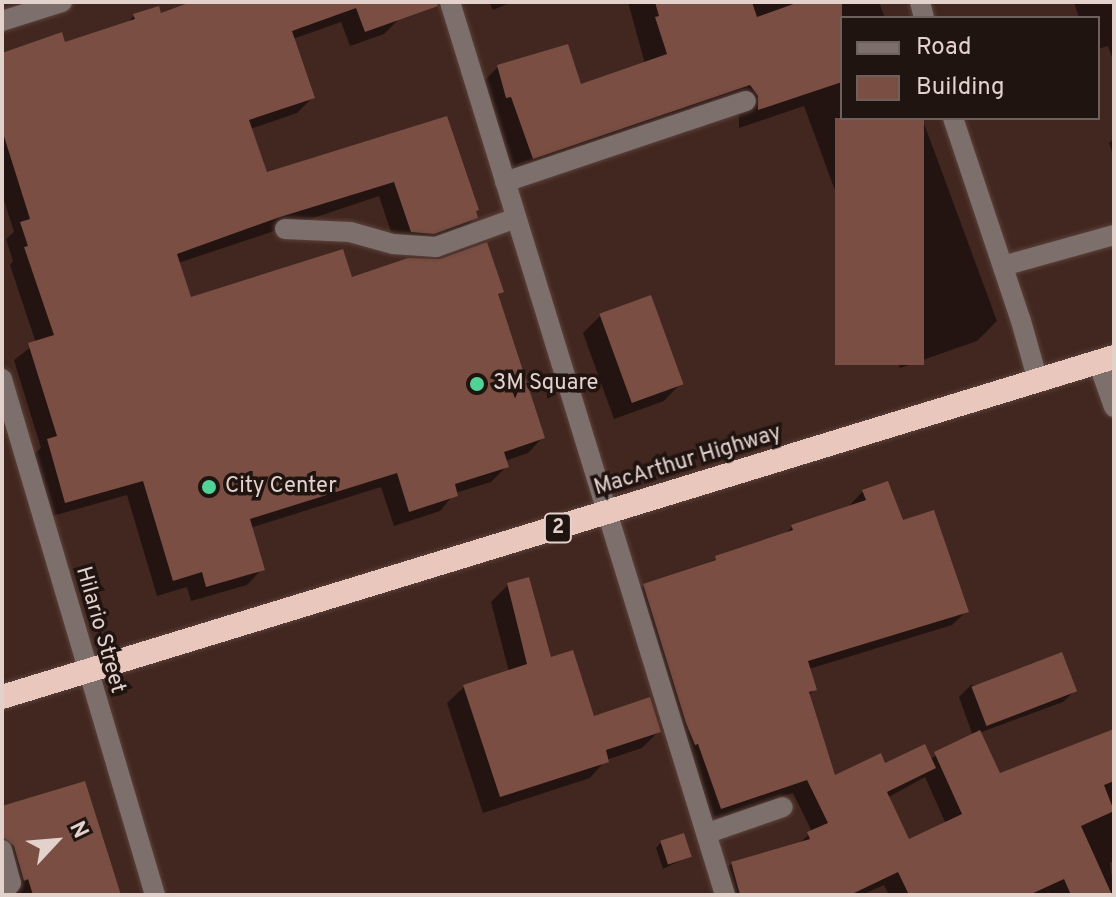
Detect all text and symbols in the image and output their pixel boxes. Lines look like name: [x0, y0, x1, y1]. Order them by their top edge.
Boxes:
legend: [840, 16, 1100, 120]
text: Road: [916, 33, 972, 63]
text: Building: [916, 73, 1005, 103]
place label: 3M Square: [493, 371, 598, 397]
marker: 3M Square: [468, 375, 486, 393]
street label: MacArthur Highway: [591, 420, 785, 502]
place label: City Center: [225, 474, 337, 500]
marker: City Center: [200, 478, 218, 496]
road number: 2: [542, 512, 574, 544]
street label: Hilario Street: [69, 564, 131, 696]
north arrow: [16, 801, 96, 881]
text: N: [62, 817, 94, 843]

